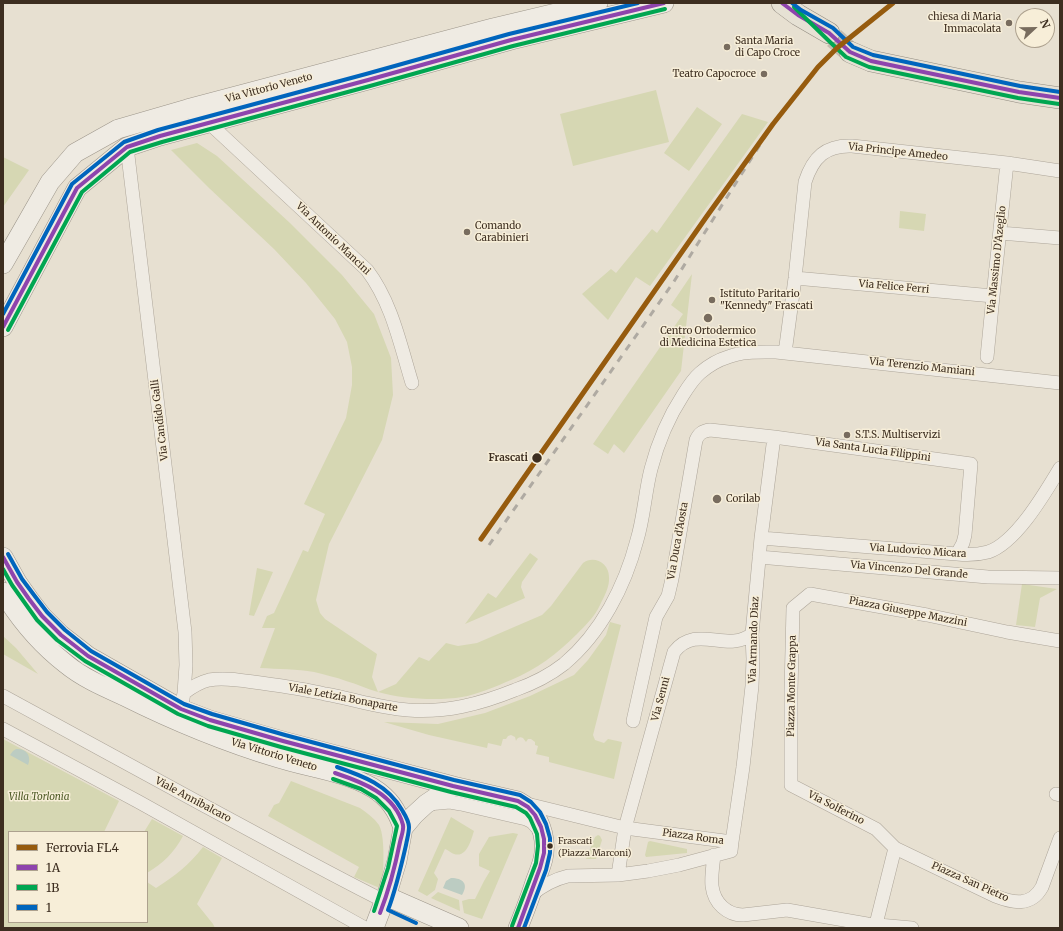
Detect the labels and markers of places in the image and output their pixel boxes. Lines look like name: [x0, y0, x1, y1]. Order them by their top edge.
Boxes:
place label: chiesa di Maria Immacolata: [928, 11, 1001, 34]
marker: chiesa di Maria Immacolata: [1004, 18, 1014, 28]
place label: Santa Maria di Capo Croce: [735, 35, 800, 58]
marker: Santa Maria di Capo Croce: [722, 42, 732, 52]
place label: Teatro Capocroce: [673, 68, 756, 80]
marker: Teatro Capocroce: [759, 69, 769, 79]
place label: Comando Carabinieri: [475, 220, 529, 244]
marker: Comando Carabinieri: [462, 227, 472, 237]
place label: Istituto Paritario "Kennedy" Frascati: [720, 288, 813, 312]
marker: Istituto Paritario "Kennedy" Frascati: [707, 295, 717, 305]
marker: Centro Ortodermico di Medicina Estetica: [702, 312, 714, 324]
place label: Centro Ortodermico di Medicina Estetica: [660, 325, 756, 348]
place label: S.T.S. Multiservizi: [855, 429, 940, 441]
marker: S.T.S. Multiservizi: [842, 430, 852, 440]
marker: Frascati: [530, 451, 544, 465]
place label: Frascati: [489, 452, 528, 464]
marker: Corilab: [711, 493, 723, 505]
place label: Corilab: [726, 493, 760, 505]
place label: Frascati (Piazza Marconi): [558, 836, 631, 857]
marker: Frascati (Piazza Marconi): [545, 841, 555, 851]

